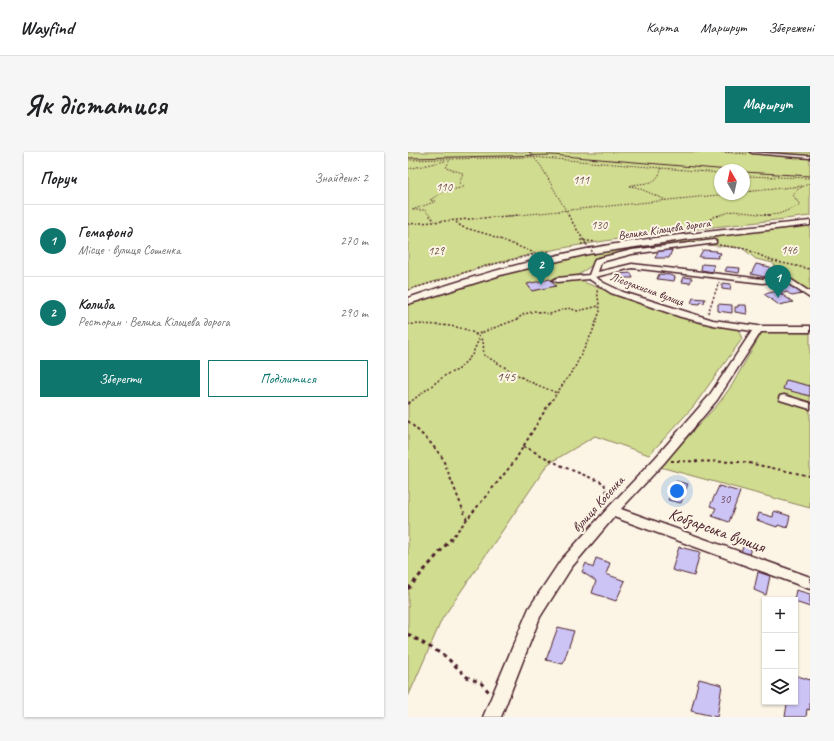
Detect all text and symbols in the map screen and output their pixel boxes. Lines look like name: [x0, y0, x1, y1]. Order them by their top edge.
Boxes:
text: Wayfind: [20, 16, 73, 40]
text: Карта: [646, 19, 678, 36]
text: Маршрут: [700, 19, 746, 36]
text: Збережені: [768, 19, 814, 36]
button: Маршрут: [725, 86, 810, 123]
text: Як дістатися: [24, 87, 167, 122]
north arrow: [714, 164, 750, 200]
text: Поруч: [40, 168, 76, 189]
text: Знайдено: 2: [314, 170, 368, 186]
park label: 111: [573, 172, 590, 188]
park label: 110: [436, 179, 454, 195]
street label: Велика Кільцева дорога: [617, 214, 712, 243]
park label: 130: [591, 217, 609, 233]
text: Гемафонд: [78, 223, 131, 242]
text: 1: [50, 233, 56, 249]
text: 270 m: [340, 233, 368, 249]
text: Місце · вулиця Сошенка: [78, 242, 181, 258]
park label: 146: [781, 242, 798, 258]
park label: 129: [428, 243, 446, 259]
pin: 2: [528, 252, 554, 285]
pin: 1: [765, 265, 791, 298]
street label: Лісозахисна вулиця: [608, 268, 687, 310]
text: Колиба: [78, 295, 114, 314]
text: 2: [50, 305, 56, 321]
text: 290 m: [340, 305, 368, 321]
text: Ресторан · Велика Кільцева дорога: [78, 314, 230, 330]
button: Зберегти: [40, 360, 200, 397]
button: Поділитися: [208, 360, 368, 397]
park label: 145: [497, 368, 516, 385]
street label: вулиця Косенка: [568, 471, 629, 536]
your location: [667, 481, 687, 501]
house number: 30: [720, 491, 732, 507]
street label: Кобзарська вулиця: [666, 503, 769, 558]
map controls: [762, 597, 798, 705]
button: +: [762, 597, 798, 633]
button: −: [762, 633, 798, 669]
button: layers: [762, 669, 798, 705]

